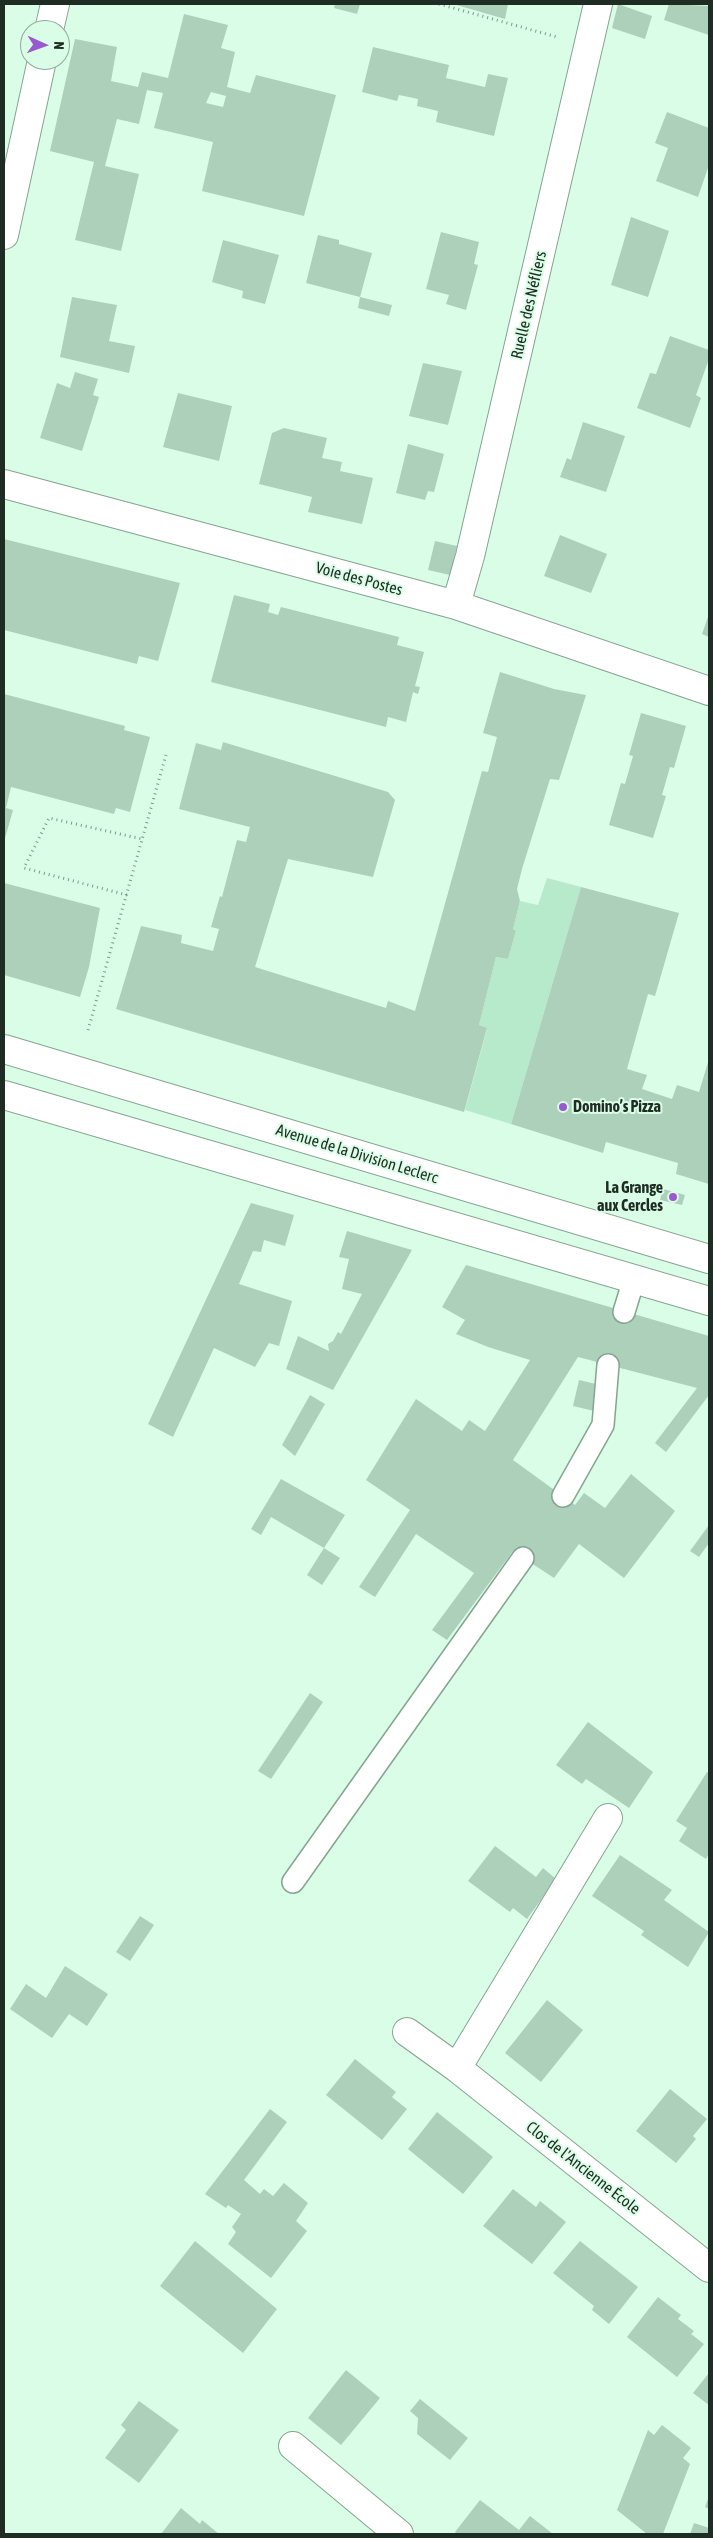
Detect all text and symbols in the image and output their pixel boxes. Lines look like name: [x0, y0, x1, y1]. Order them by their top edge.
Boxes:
north arrow: [20, 20, 70, 70]
text: N: [51, 41, 67, 50]
street label: Ruelle des Néfliers: [507, 249, 551, 361]
street label: Voie des Postes: [314, 558, 404, 600]
place label: Domino’s Pizza: [573, 1097, 661, 1117]
marker: Domino’s Pizza: [557, 1101, 569, 1113]
street label: Avenue de la Division Leclerc: [274, 1120, 440, 1188]
place label: La Grange aux Cercles: [597, 1178, 663, 1216]
marker: La Grange aux Cercles: [667, 1191, 679, 1203]
street label: Clos de l'Ancienne École: [522, 2117, 644, 2219]

